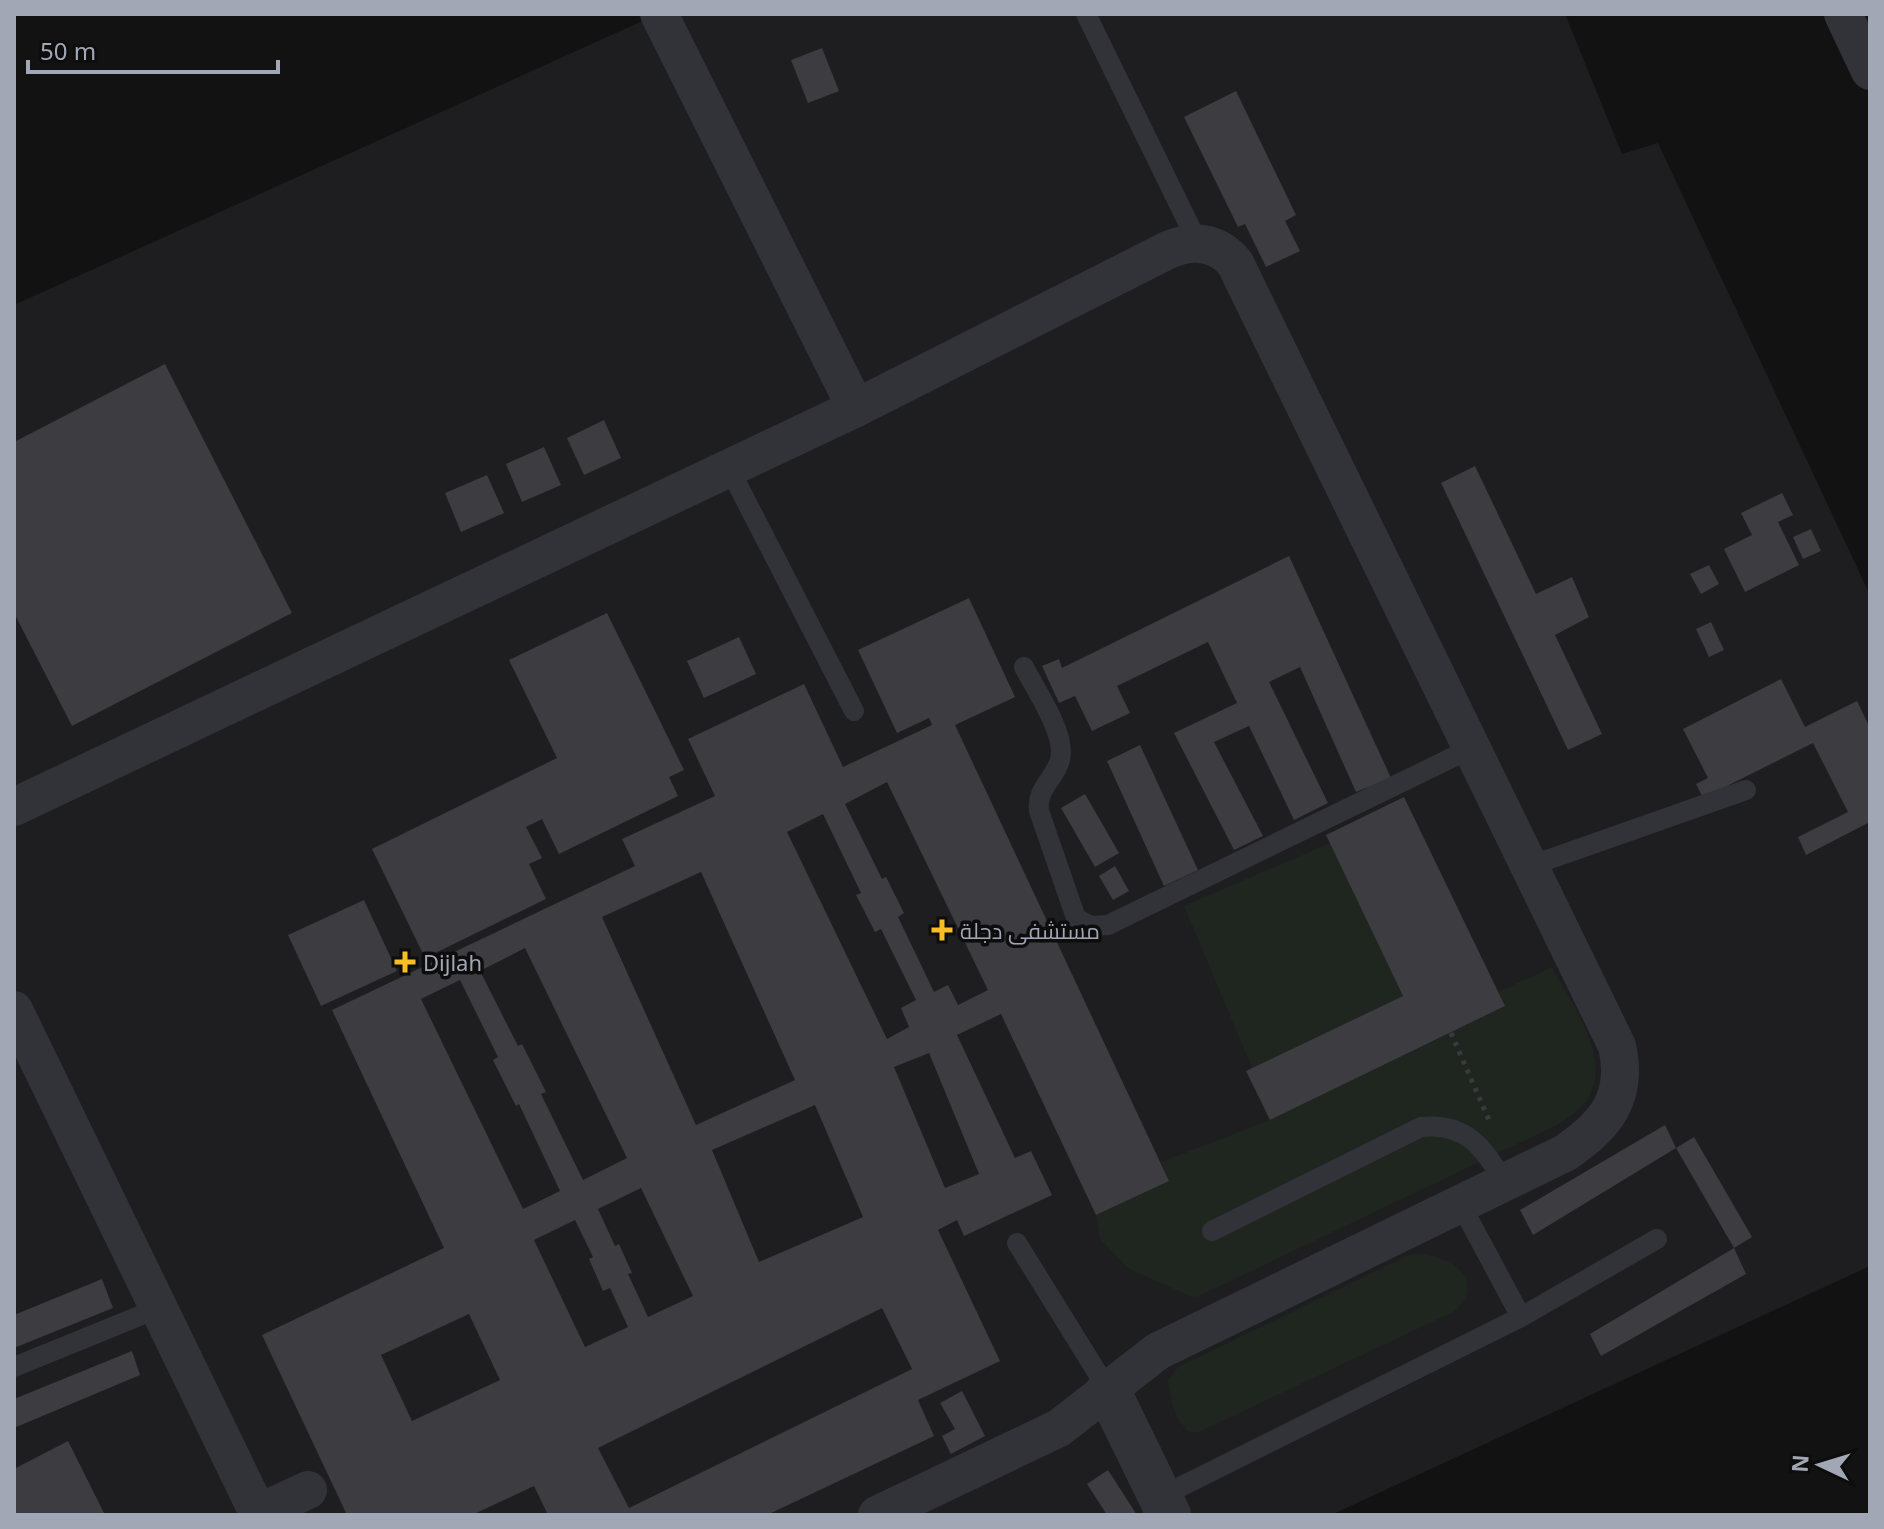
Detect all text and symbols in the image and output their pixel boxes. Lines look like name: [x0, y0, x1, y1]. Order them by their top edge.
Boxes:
scale bar: [28, 24, 278, 74]
text: 50 m: [40, 34, 96, 67]
place label: مستشفى دجلة: [960, 915, 1100, 945]
marker: مستشفى دجلة: [931, 919, 953, 941]
place label: Dijlah: [423, 947, 482, 977]
marker: Dijlah: [394, 951, 416, 973]
north arrow: [1780, 1425, 1860, 1505]
text: N: [1783, 1454, 1815, 1474]

